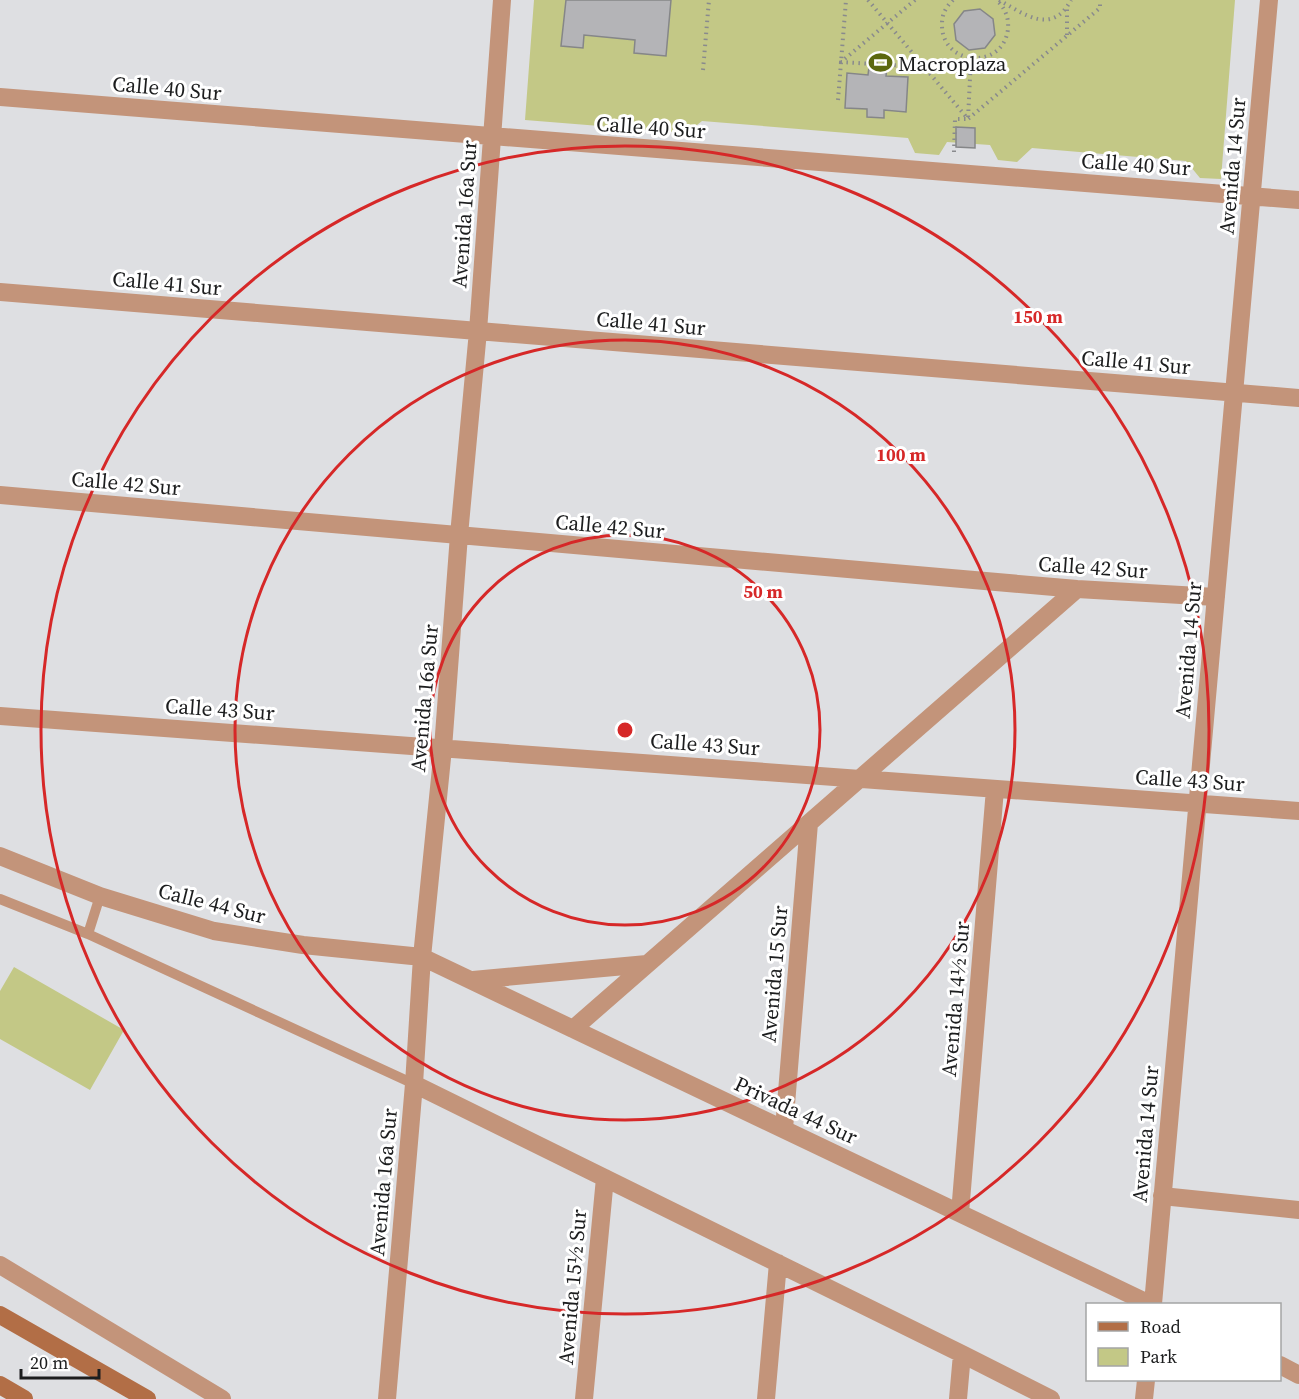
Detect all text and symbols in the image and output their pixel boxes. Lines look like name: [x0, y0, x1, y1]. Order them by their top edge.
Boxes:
place label: Macroplaza: [898, 49, 1007, 78]
sports icon: Macroplaza: [867, 50, 893, 76]
street label: Calle 40 Sur: [111, 69, 223, 107]
street label: Avenida 14 Sur: [1212, 96, 1252, 236]
street label: Calle 40 Sur: [595, 109, 707, 145]
street label: Avenida 16a Sur: [444, 139, 484, 289]
street label: Calle 40 Sur: [1080, 146, 1192, 182]
street label: Calle 41 Sur: [111, 264, 223, 302]
street label: Calle 41 Sur: [595, 304, 707, 342]
text: 150 m: [1013, 304, 1063, 329]
street label: Calle 41 Sur: [1080, 343, 1192, 381]
text: 100 m: [876, 442, 926, 467]
street label: Calle 42 Sur: [70, 464, 182, 502]
street label: Calle 42 Sur: [554, 507, 666, 545]
street label: Calle 42 Sur: [1037, 549, 1149, 585]
text: 50 m: [743, 579, 783, 604]
street label: Avenida 14 Sur: [1168, 580, 1208, 720]
street label: Avenida 16a Sur: [403, 623, 445, 773]
street label: Calle 43 Sur: [164, 691, 276, 727]
centre of rings: [615, 720, 635, 740]
street label: Calle 43 Sur: [649, 726, 761, 762]
street label: Calle 43 Sur: [1134, 762, 1246, 798]
street label: Calle 44 Sur: [155, 876, 269, 930]
street label: Avenida 15 Sur: [754, 904, 794, 1044]
street label: Avenida 14½ Sur: [934, 920, 976, 1078]
street label: Avenida 14 Sur: [1125, 1064, 1165, 1204]
street label: Privada 44 Sur: [730, 1069, 862, 1151]
street label: Avenida 16a Sur: [362, 1107, 404, 1257]
street label: Avenida 15½ Sur: [551, 1208, 593, 1366]
legend: [1086, 1303, 1281, 1381]
text: Road: [1140, 1314, 1181, 1339]
scale bar: [21, 1342, 99, 1380]
text: Park: [1140, 1344, 1177, 1369]
text: 20 m: [30, 1350, 68, 1375]

